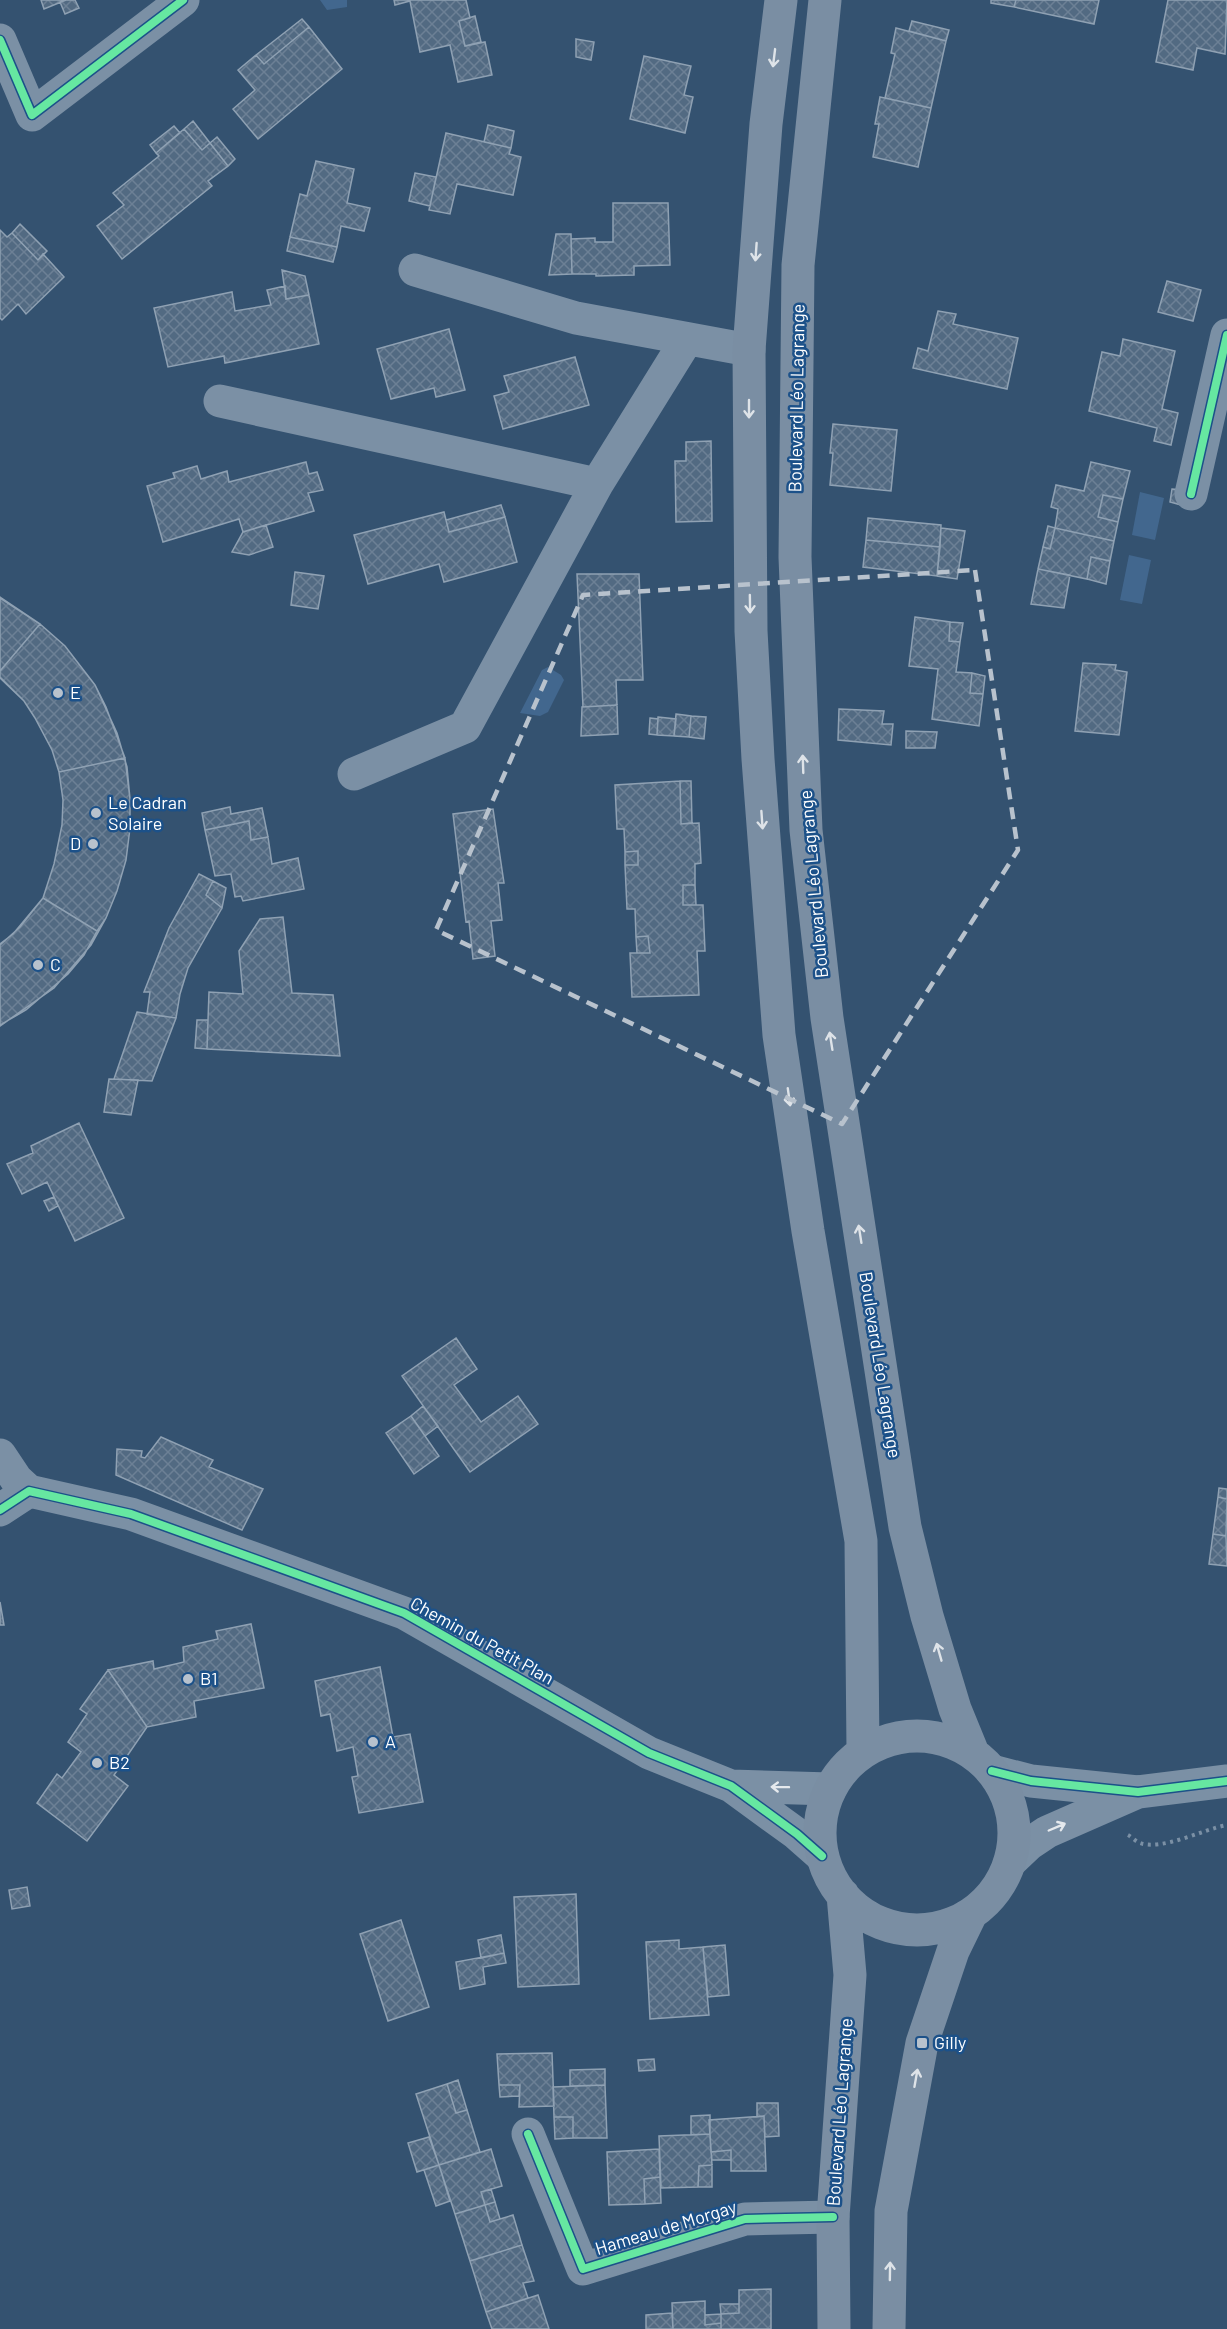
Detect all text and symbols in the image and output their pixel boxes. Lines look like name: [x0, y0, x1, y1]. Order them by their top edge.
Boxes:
one-way arrow: [768, 48, 779, 68]
one-way arrow: [750, 242, 761, 262]
street label: Boulevard Léo Lagrange: [783, 304, 809, 492]
one-way arrow: [743, 398, 755, 418]
one-way arrow: [744, 593, 756, 613]
place label: E: [70, 681, 81, 703]
marker: E: [51, 686, 65, 700]
one-way arrow: [798, 754, 809, 774]
street label: Boulevard Léo Lagrange: [794, 789, 832, 979]
place label: Le Cadran Solaire: [108, 791, 187, 834]
marker: Le Cadran Solaire: [89, 806, 103, 820]
one-way arrow: [757, 809, 768, 829]
place label: D: [70, 832, 81, 854]
marker: D: [86, 837, 100, 851]
place label: C: [50, 953, 61, 975]
marker: C: [31, 958, 45, 972]
one-way arrow: [825, 1032, 836, 1052]
one-way arrow: [783, 1087, 794, 1107]
one-way arrow: [854, 1225, 865, 1245]
street label: Boulevard Léo Lagrange: [855, 1270, 907, 1460]
street label: Chemin du Petit Plan: [407, 1592, 558, 1689]
one-way arrow: [933, 1643, 944, 1662]
place label: B1: [200, 1667, 218, 1689]
marker: B1: [181, 1672, 195, 1686]
place label: A: [385, 1730, 396, 1752]
marker: A: [366, 1735, 380, 1749]
place label: B2: [109, 1751, 130, 1773]
marker: B2: [90, 1756, 104, 1770]
one-way arrow: [771, 1782, 791, 1793]
one-way arrow: [1047, 1821, 1065, 1833]
street label: Boulevard Léo Lagrange: [821, 2017, 857, 2207]
place label: Gilly: [934, 2031, 966, 2053]
marker: Gilly: [915, 2036, 929, 2050]
one-way arrow: [911, 2068, 922, 2088]
street label: Hameau de Morgay: [592, 2195, 739, 2259]
one-way arrow: [884, 2261, 896, 2281]

